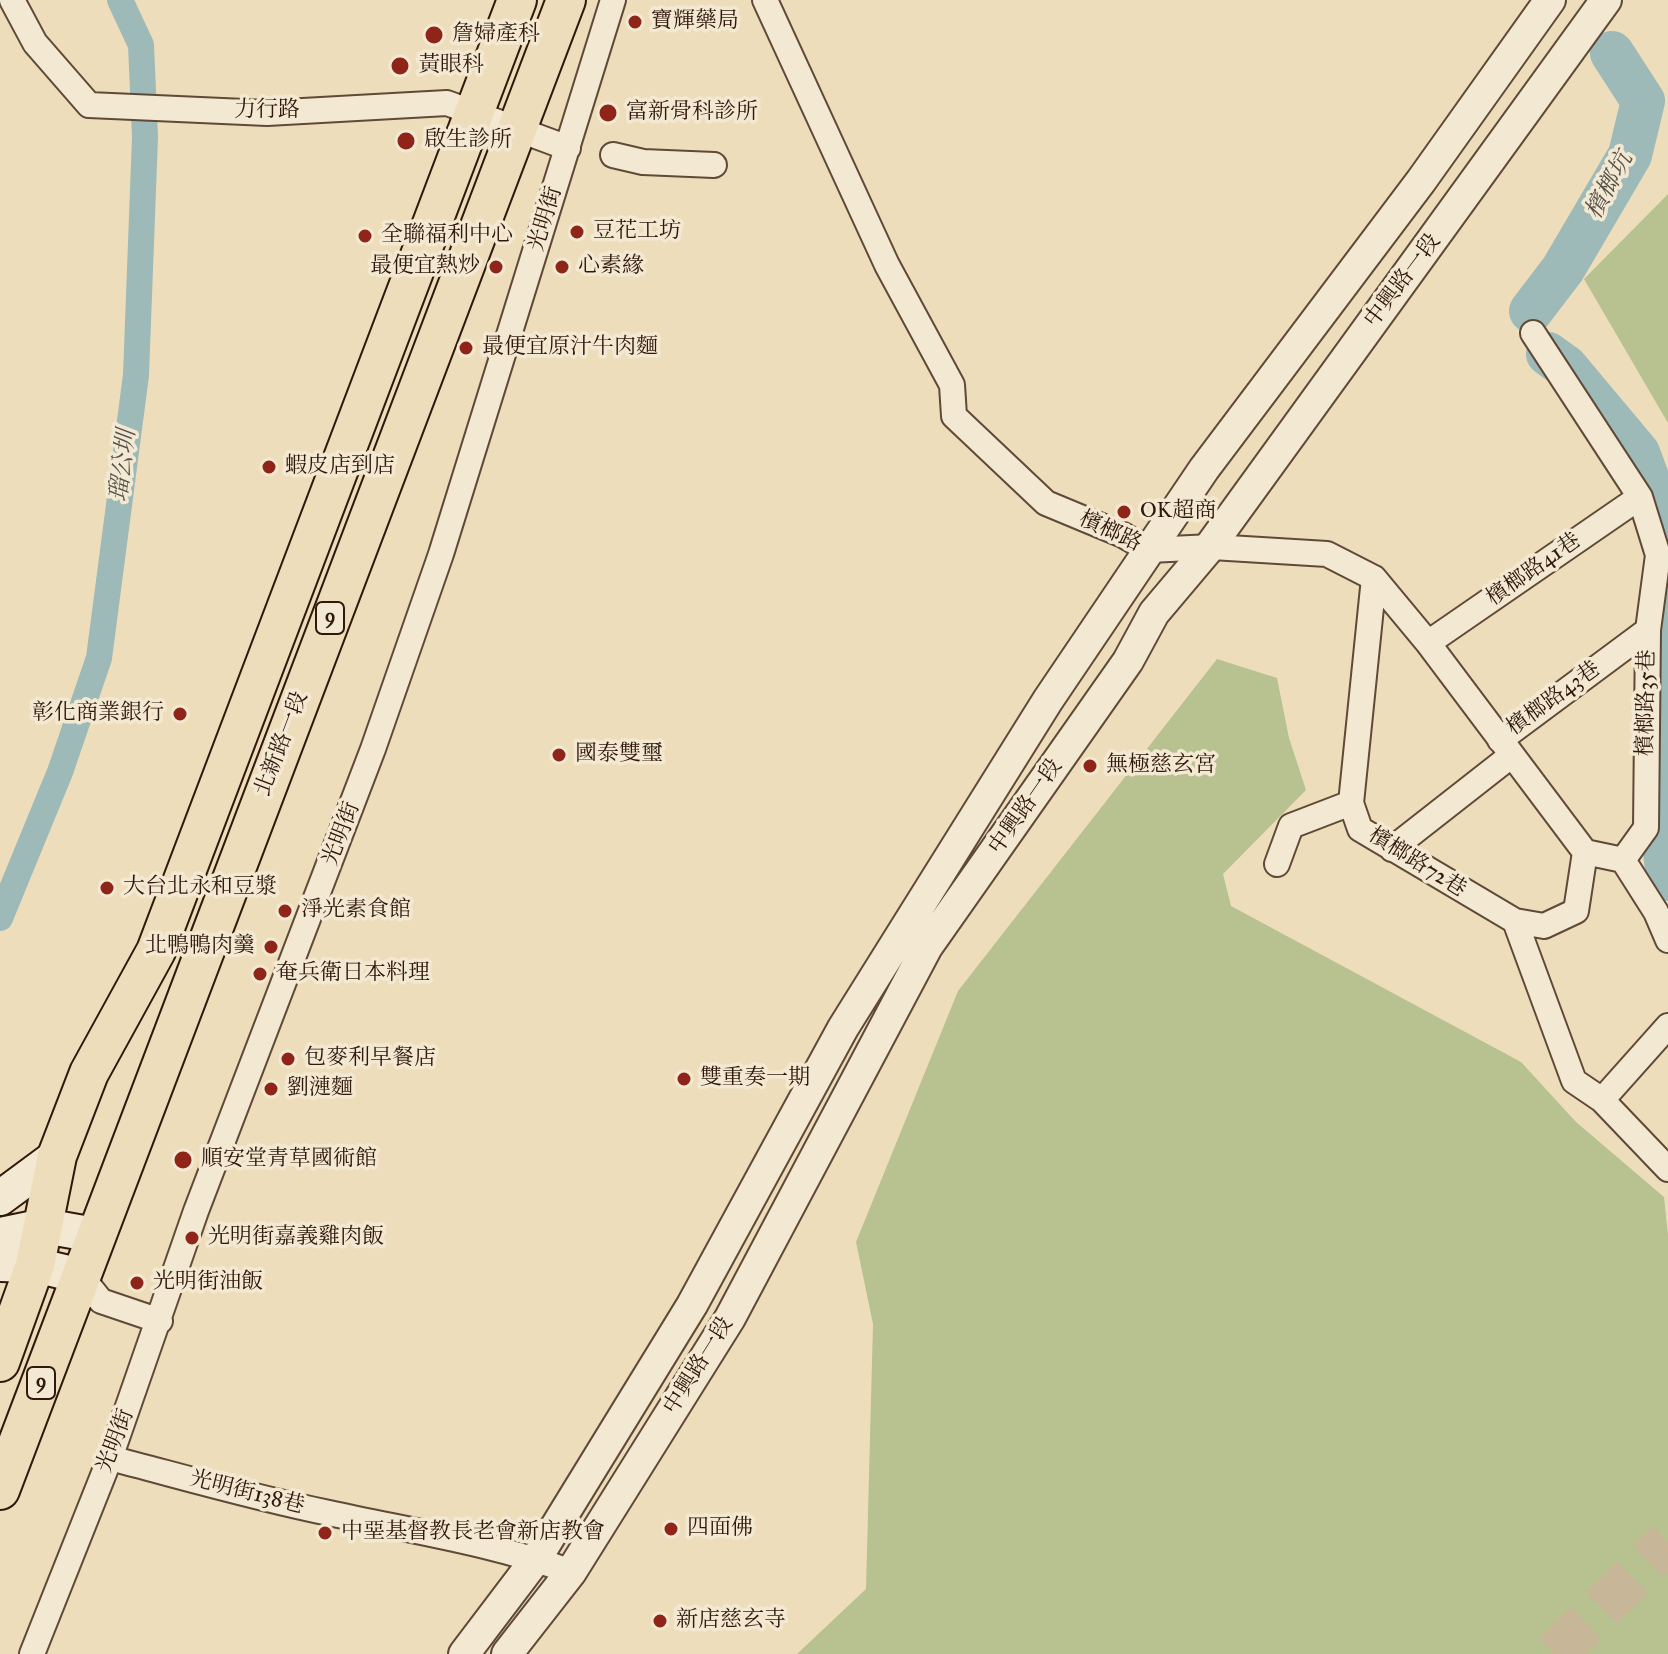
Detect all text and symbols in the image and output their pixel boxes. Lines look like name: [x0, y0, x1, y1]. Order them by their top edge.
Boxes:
place label: 寶輝藥局: [651, 9, 739, 35]
marker: 寶輝藥局: [626, 13, 644, 31]
place label: 詹婦產科: [452, 22, 540, 48]
marker: 詹婦產科: [423, 24, 445, 46]
place label: 黃眼科: [418, 53, 484, 79]
marker: 黃眼科: [389, 55, 411, 77]
street label: 力行路: [234, 98, 300, 124]
place label: 富新骨科診所: [626, 100, 758, 126]
marker: 富新骨科診所: [597, 102, 619, 124]
place label: 啟生診所: [424, 128, 512, 154]
marker: 啟生診所: [395, 130, 417, 152]
water label: 檳榔坑: [1580, 147, 1640, 225]
street label: 光明街: [524, 184, 568, 254]
place label: 豆花工坊: [593, 219, 681, 245]
place label: 全聯福利中心: [381, 223, 513, 249]
marker: 豆花工坊: [568, 223, 586, 241]
marker: 全聯福利中心: [356, 227, 374, 245]
street label: 中興路一段: [1359, 229, 1447, 333]
place label: 最便宜熱炒: [370, 254, 480, 280]
place label: 心素緣: [578, 254, 644, 280]
marker: 最便宜熱炒: [487, 258, 505, 276]
marker: 心素緣: [553, 258, 571, 276]
place label: 最便宜原汁牛肉麵: [482, 335, 658, 361]
marker: 最便宜原汁牛肉麵: [457, 339, 475, 357]
water label: 瑠公圳: [105, 429, 143, 503]
place label: 蝦皮店到店: [285, 454, 395, 480]
marker: 蝦皮店到店: [260, 458, 278, 476]
place label: OK超商: [1140, 499, 1216, 525]
marker: OK超商: [1115, 503, 1133, 521]
street label: 檳榔路: [1075, 506, 1145, 558]
street label: 檳榔路41巷: [1482, 528, 1586, 612]
road number: 9: [316, 602, 344, 634]
street label: 檳榔路35巷: [1633, 649, 1661, 757]
street label: 檳榔路43巷: [1502, 656, 1606, 742]
street label: 北新路一段: [250, 688, 314, 800]
place label: 彰化商業銀行: [32, 701, 164, 727]
marker: 彰化商業銀行: [171, 705, 189, 723]
place label: 國泰雙璽: [575, 742, 663, 768]
marker: 國泰雙璽: [550, 746, 568, 764]
place label: 無極慈玄宮: [1106, 753, 1216, 779]
street label: 中興路一段: [984, 754, 1068, 860]
marker: 無極慈玄宮: [1081, 757, 1099, 775]
street label: 光明街: [318, 798, 366, 870]
street label: 檳榔路72巷: [1363, 823, 1471, 903]
place label: 大台北永和豆漿: [123, 875, 277, 901]
marker: 大台北永和豆漿: [98, 879, 116, 897]
place label: 淨光素食館: [301, 898, 411, 924]
marker: 淨光素食館: [276, 902, 294, 920]
place label: 北鴨鴨肉羹: [145, 934, 255, 960]
marker: 北鴨鴨肉羹: [262, 938, 280, 956]
place label: 奄兵衛日本料理: [276, 961, 430, 987]
marker: 奄兵衛日本料理: [251, 965, 269, 983]
place label: 包麥利早餐店: [304, 1046, 436, 1072]
marker: 包麥利早餐店: [279, 1050, 297, 1068]
place label: 雙重奏一期: [700, 1066, 810, 1092]
marker: 雙重奏一期: [675, 1070, 693, 1088]
place label: 劉漣麵: [287, 1076, 353, 1102]
marker: 劉漣麵: [262, 1080, 280, 1098]
place label: 順安堂青草國術館: [201, 1147, 377, 1173]
marker: 順安堂青草國術館: [172, 1149, 194, 1171]
place label: 光明街嘉義雞肉飯: [208, 1225, 384, 1251]
marker: 光明街嘉義雞肉飯: [183, 1229, 201, 1247]
place label: 光明街油飯: [153, 1270, 263, 1296]
marker: 光明街油飯: [128, 1274, 146, 1292]
street label: 中興路一段: [659, 1312, 739, 1420]
road number: 9: [27, 1367, 55, 1399]
street label: 光明街: [92, 1405, 140, 1477]
street label: 光明街138巷: [187, 1466, 307, 1520]
place label: 四面佛: [687, 1516, 753, 1542]
place label: 中堊基督教長老會新店教會: [341, 1520, 605, 1546]
marker: 四面佛: [662, 1520, 680, 1538]
marker: 中堊基督教長老會新店教會: [316, 1524, 334, 1542]
place label: 新店慈玄寺: [676, 1608, 786, 1634]
marker: 新店慈玄寺: [651, 1612, 669, 1630]

